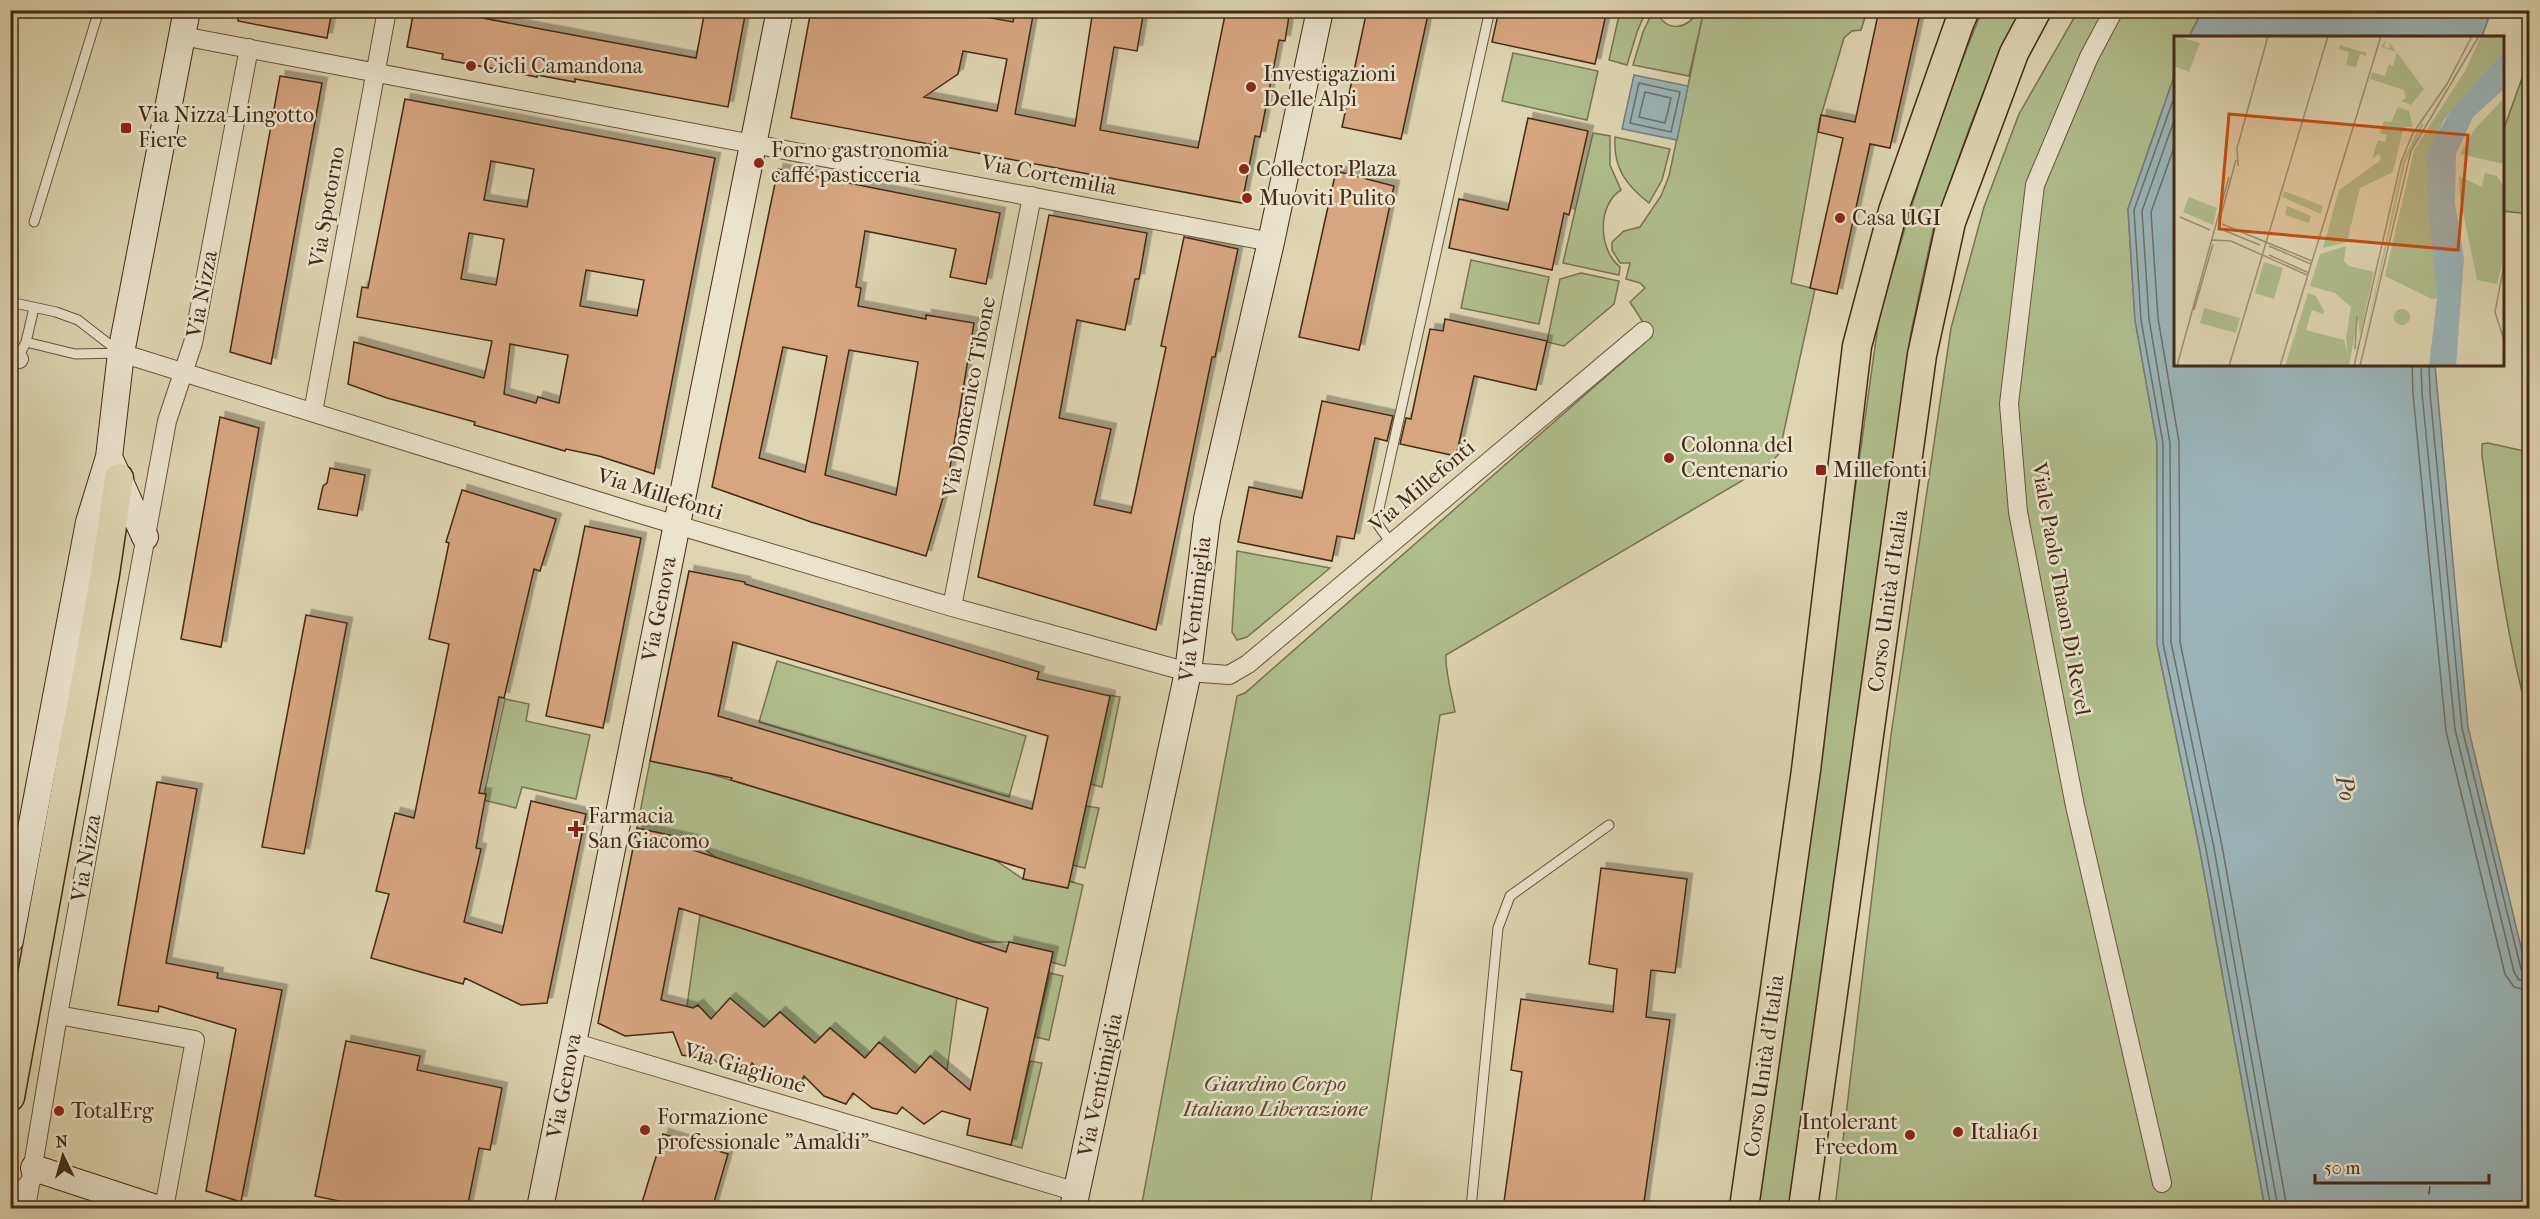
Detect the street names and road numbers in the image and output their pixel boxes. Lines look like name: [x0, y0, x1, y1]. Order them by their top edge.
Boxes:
street label: Via Spotorno: [303, 145, 350, 270]
street label: Via Cortemilia: [978, 149, 1120, 201]
street label: Via Nizza: [181, 247, 223, 341]
street label: Via Domenico Tibone: [937, 294, 1001, 501]
street label: Via Millefonti: [1363, 434, 1481, 538]
street label: Viale Paolo Thaon Di Revel: [2026, 459, 2096, 718]
street label: Via Millefonti: [593, 462, 726, 526]
street label: Corso Unità d'Italia: [1862, 507, 1914, 694]
street label: Via Ventimiglia: [1173, 534, 1217, 684]
street label: Via Genova: [636, 553, 682, 665]
street label: Via Nizza: [65, 811, 107, 905]
street label: Corso Unità d'Italia: [1738, 972, 1790, 1159]
street label: Via Ventimiglia: [1072, 1010, 1128, 1160]
street label: Via Genova: [541, 1030, 587, 1142]
street label: Via Giaglione: [680, 1037, 809, 1099]

